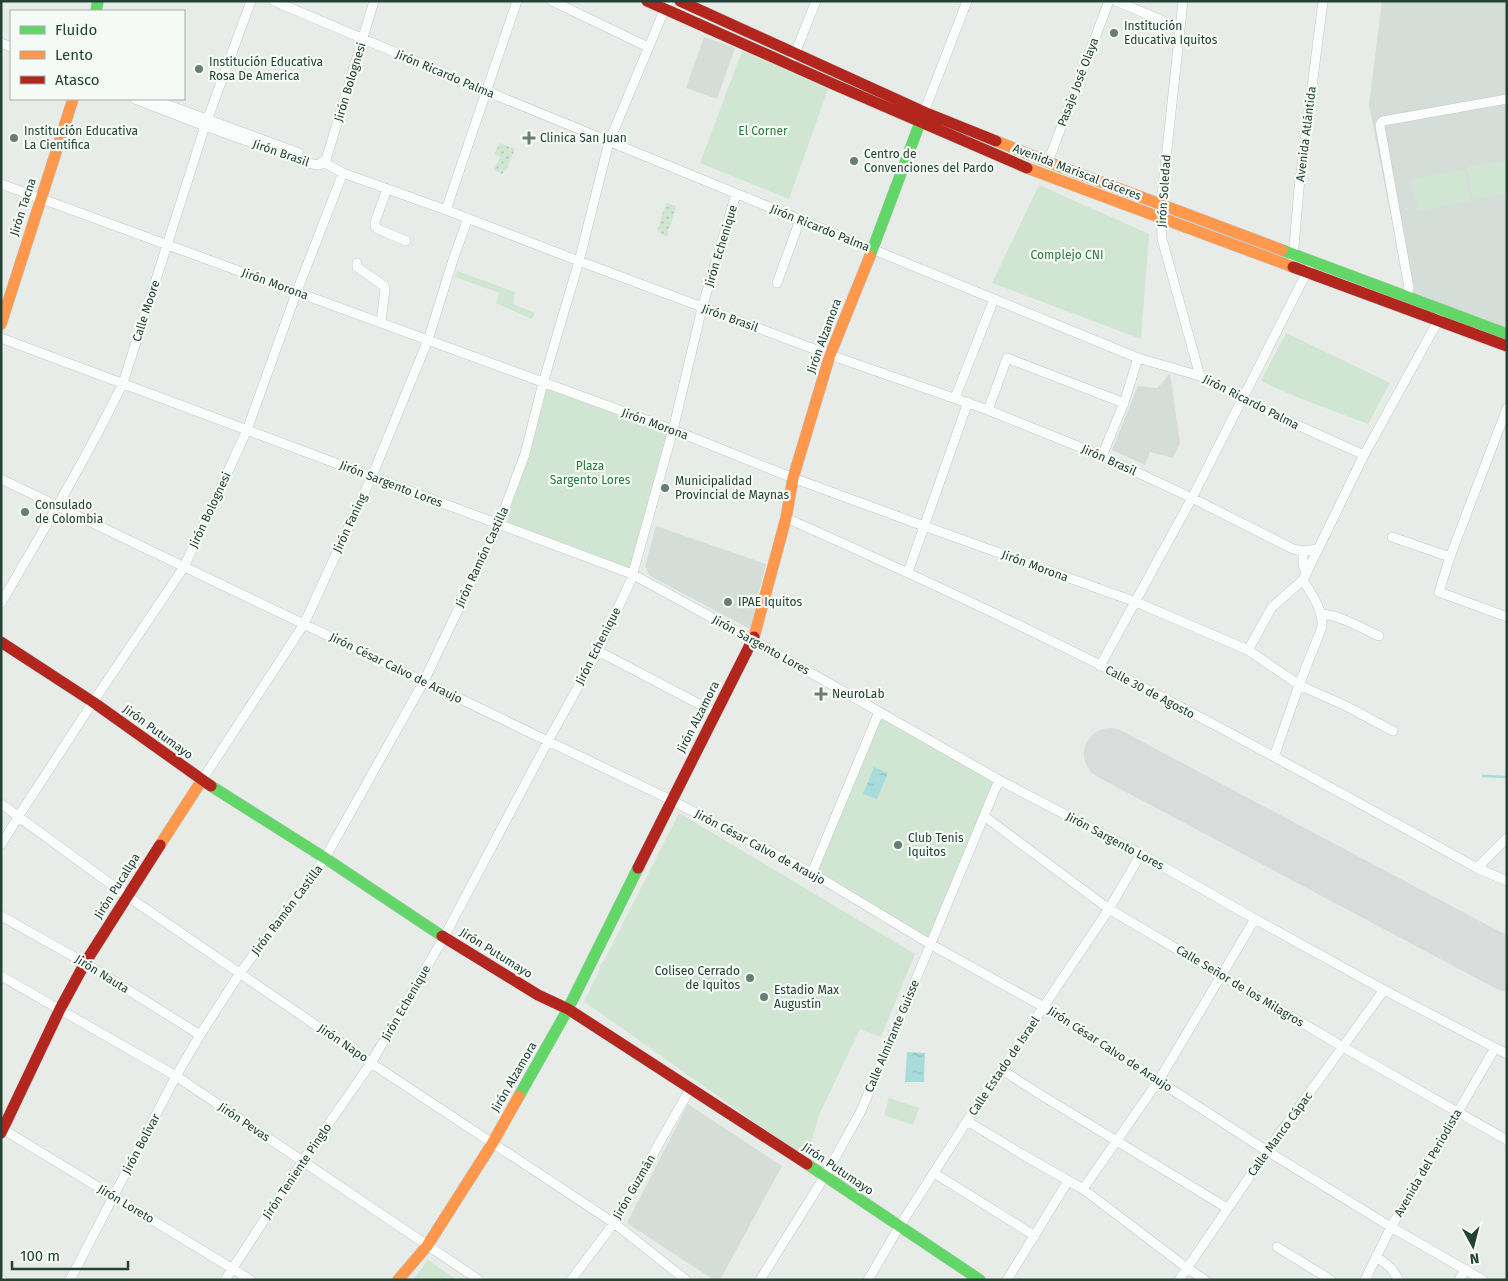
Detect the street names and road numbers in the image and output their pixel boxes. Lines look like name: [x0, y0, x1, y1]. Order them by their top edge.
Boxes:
street label: Pasaje José Olaya: [1055, 36, 1101, 128]
street label: Jirón Bolognesi: [331, 41, 369, 123]
street label: Jirón Ricardo Palma: [393, 47, 497, 101]
street label: Avenida Atlántida: [1293, 85, 1319, 183]
street label: Jirón Brasil: [251, 137, 312, 169]
street label: Avenida Mariscal Cáceres: [1011, 141, 1144, 203]
street label: Jirón Soledad: [1154, 154, 1174, 228]
street label: Jirón Tacna: [7, 176, 39, 238]
street label: Jirón Ricardo Palma: [768, 202, 872, 254]
street label: Jirón Echenique: [702, 203, 740, 289]
street label: Jirón Morona: [240, 265, 310, 303]
street label: Calle Moore: [129, 278, 163, 344]
street label: Jirón Alzamora: [804, 297, 844, 375]
street label: Jirón Brasil: [700, 301, 761, 335]
street label: Jirón Ricardo Palma: [1201, 372, 1301, 432]
street label: Jirón Morona: [620, 405, 690, 443]
street label: Jirón Brasil: [1079, 442, 1139, 479]
street label: Jirón Sargento Lores: [338, 458, 445, 510]
street label: Jirón Bolognesi: [186, 470, 234, 550]
street label: Jirón Faning: [330, 490, 370, 555]
street label: Jirón Ramón Castilla: [453, 504, 511, 610]
street label: Jirón Morona: [1000, 547, 1070, 585]
street label: Jirón Echenique: [572, 605, 624, 687]
street label: Jirón Sargento Lores: [710, 612, 812, 678]
street label: Jirón César Calvo de Araujo: [327, 630, 465, 706]
street label: Calle 30 de Agosto: [1103, 663, 1197, 721]
street label: Jirón Alzamora: [674, 679, 722, 755]
street label: Jirón Putumayo: [120, 702, 196, 762]
street label: Jirón César Calvo de Araujo: [692, 807, 828, 887]
street label: Jirón Sargento Lores: [1064, 809, 1167, 873]
street label: Jirón Pucallpa: [91, 851, 143, 921]
street label: Jirón Ramón Castilla: [248, 862, 326, 958]
street label: Jirón Putumayo: [457, 925, 535, 981]
street label: Calle Señor de los Milagros: [1174, 942, 1307, 1030]
street label: Jirón Nauta: [72, 952, 132, 996]
street label: Jirón Echenique: [379, 963, 433, 1043]
street label: Calle Almirante Guisse: [862, 978, 922, 1094]
street label: Jirón César Calvo de Araujo: [1045, 1003, 1175, 1095]
street label: Calle Estado de Israel: [966, 1013, 1043, 1118]
street label: Jirón Napo: [315, 1021, 371, 1065]
street label: Jirón Alzamora: [488, 1039, 540, 1115]
street label: Calle Manco Cápac: [1245, 1089, 1315, 1179]
street label: Jirón Pevas: [215, 1100, 273, 1145]
street label: Avenida del Periodista: [1391, 1107, 1465, 1219]
street label: Jirón Bolívar: [119, 1111, 163, 1177]
street label: Jirón Teniente Pinglo: [260, 1120, 334, 1222]
street label: Jirón Putumayo: [800, 1140, 876, 1198]
street label: Jirón Guzmán: [610, 1152, 658, 1222]
street label: Jirón Loreto: [95, 1182, 157, 1226]

